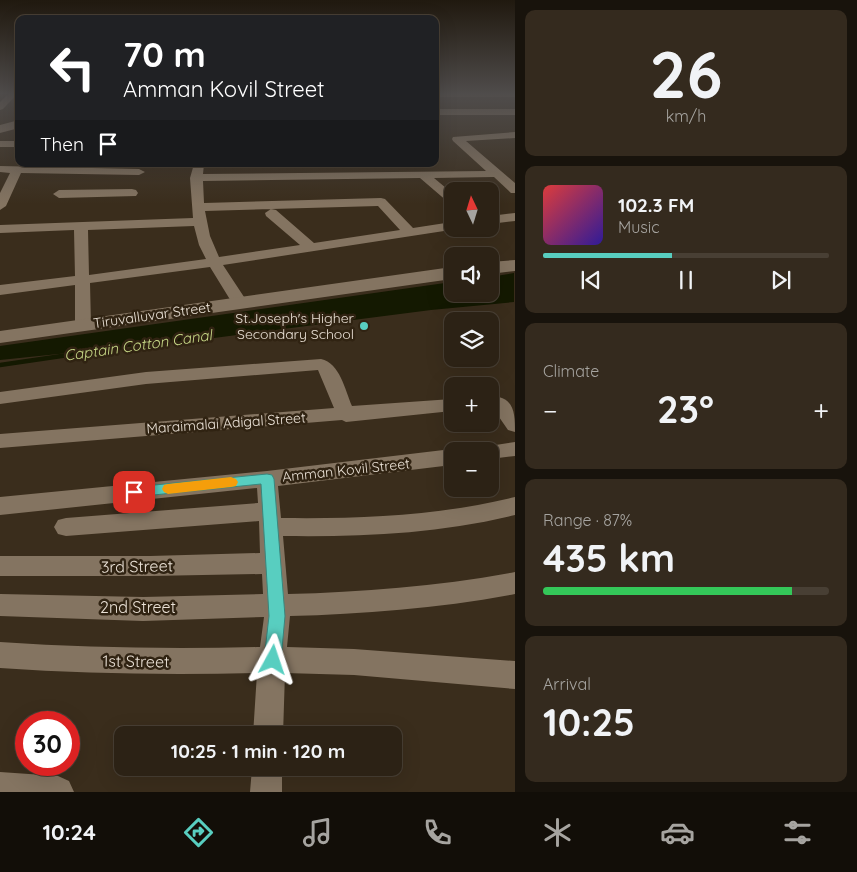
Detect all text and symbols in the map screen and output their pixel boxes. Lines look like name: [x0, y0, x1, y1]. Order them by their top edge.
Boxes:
text: 70 m: [123, 32, 206, 76]
text: 26: [650, 33, 722, 114]
icon: left: [40, 35, 105, 100]
text: Amman Kovil Street: [123, 75, 325, 103]
text: km/h: [666, 106, 706, 126]
icon: arrive: [94, 130, 122, 158]
text: Then: [40, 132, 84, 156]
north arrow: [444, 182, 499, 238]
map controls: [444, 182, 499, 497]
text: 102.3 FM: [618, 193, 694, 217]
text: Music: [618, 217, 660, 237]
button: sound: [444, 247, 499, 302]
icon: previous: [577, 266, 605, 294]
icon: pause: [672, 266, 700, 294]
icon: next: [767, 266, 795, 294]
street label: Tiruvalluvar Street: [92, 298, 212, 332]
place label: St.Joseph's Higher Secondary School: [235, 309, 355, 343]
button: layers: [444, 312, 499, 367]
marker: St.Joseph's Higher Secondary School: [358, 320, 370, 332]
water label: Captain Cotton Canal: [63, 325, 215, 365]
text: Climate: [543, 361, 599, 381]
button: +: [444, 377, 499, 432]
text: 23°: [657, 385, 714, 433]
text: −: [543, 393, 558, 428]
text: +: [813, 393, 829, 428]
street label: Maraimalai Adigal Street: [146, 408, 306, 438]
button: −: [444, 442, 499, 497]
street label: Amman Kovil Street: [281, 454, 411, 486]
pin: [113, 471, 155, 513]
icon: arrive: [120, 478, 148, 506]
text: Range · 87%: [543, 510, 632, 530]
text: 435 km: [543, 534, 675, 582]
street label: 3rd Street: [101, 555, 173, 577]
street label: 2nd Street: [100, 597, 176, 617]
position arrow: [246, 633, 298, 685]
street label: 1st Street: [102, 650, 170, 672]
text: Arrival: [543, 674, 591, 694]
text: 10:25: [543, 698, 635, 746]
speed limit sign: 30: [15, 711, 80, 776]
text: 10:25 · 1 min · 120 m: [171, 739, 345, 763]
icon: directions: [181, 815, 216, 850]
icon: music: [300, 815, 335, 850]
icon: phone: [420, 815, 455, 850]
icon: climate: [540, 815, 575, 850]
icon: car: [660, 815, 695, 850]
icon: filters: [780, 815, 815, 850]
text: 10:24: [42, 818, 96, 846]

